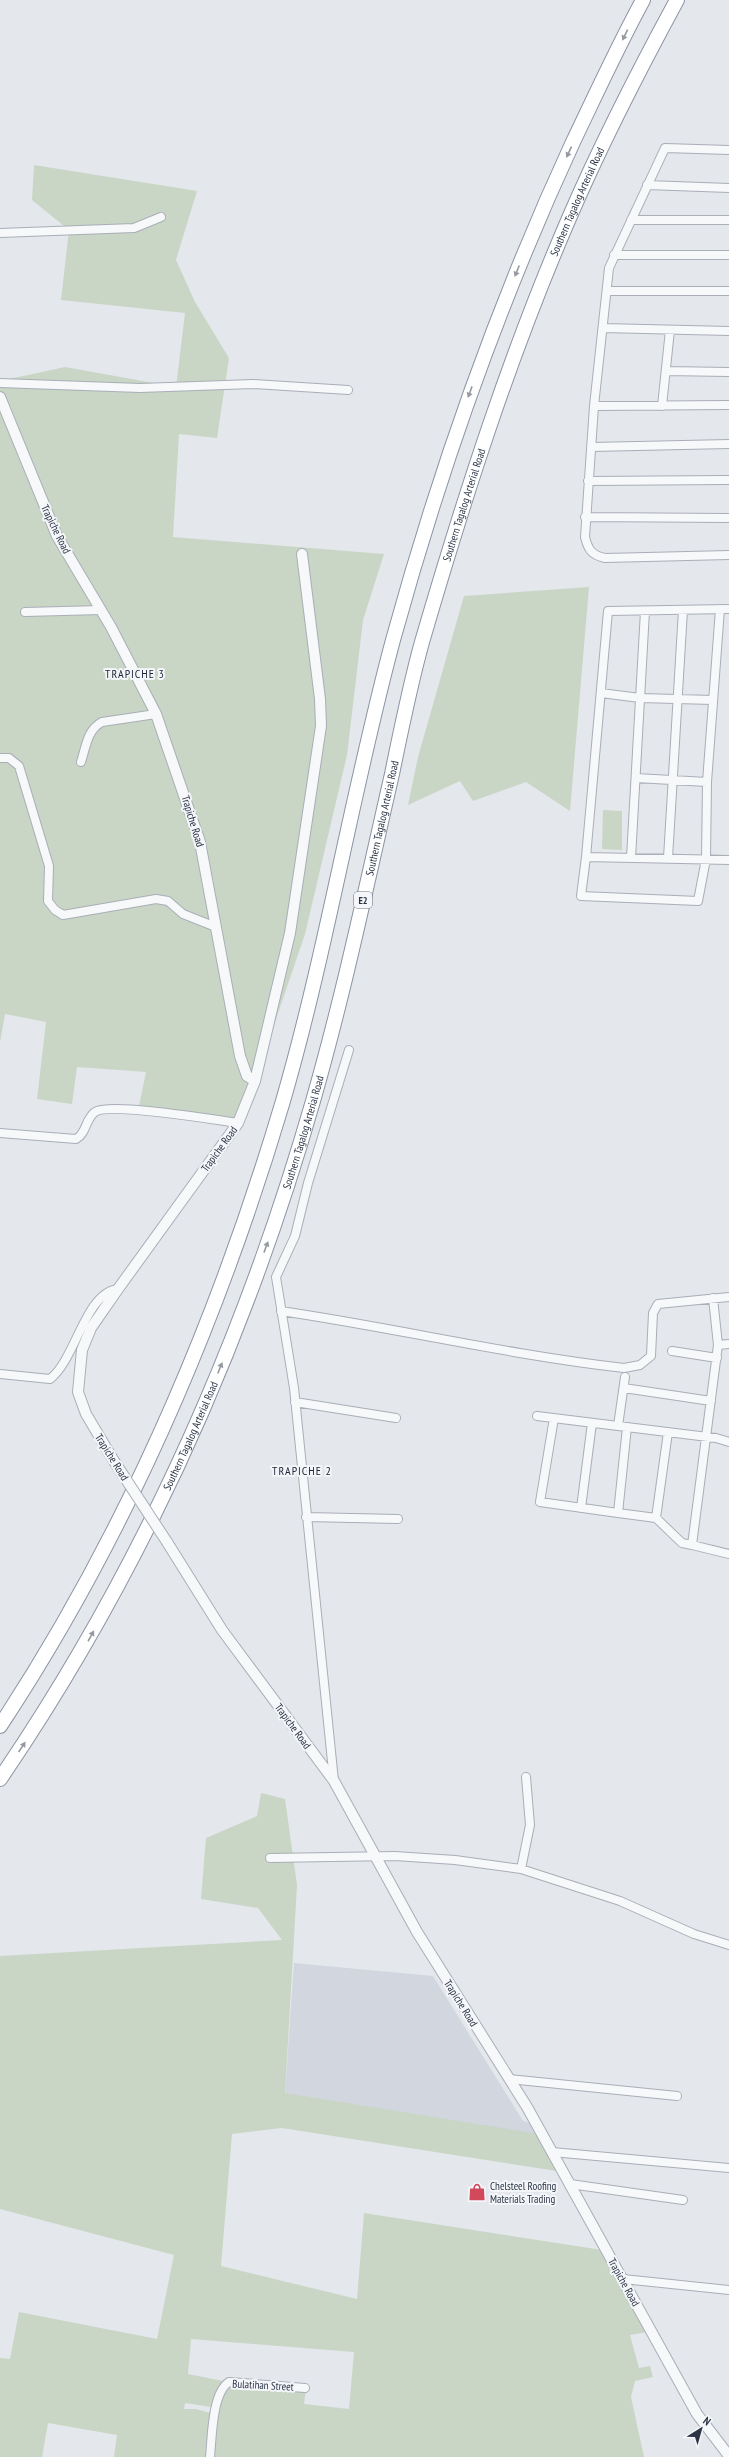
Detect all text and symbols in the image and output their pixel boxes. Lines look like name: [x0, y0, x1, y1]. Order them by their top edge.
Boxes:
one-way arrow: [622, 29, 628, 40]
street label: Southern Tagalog Arterial Road: [547, 145, 607, 258]
one-way arrow: [566, 146, 572, 157]
one-way arrow: [514, 265, 520, 277]
one-way arrow: [467, 387, 473, 399]
street label: Southern Tagalog Arterial Road: [439, 446, 489, 563]
street label: Trapiche Road: [38, 502, 74, 556]
district label: TRAPICHE 3: [105, 666, 165, 681]
street label: Southern Tagalog Arterial Road: [362, 759, 402, 877]
street label: Trapiche Road: [179, 794, 208, 849]
road number: E2: [354, 892, 372, 908]
street label: Southern Tagalog Arterial Road: [279, 1074, 327, 1191]
street label: Trapiche Road: [198, 1123, 240, 1175]
one-way arrow: [263, 1240, 269, 1252]
one-way arrow: [217, 1362, 223, 1374]
street label: Southern Tagalog Arterial Road: [160, 1379, 221, 1493]
street label: Trapiche Road: [92, 1431, 132, 1483]
district label: TRAPICHE 2: [272, 1463, 332, 1478]
one-way arrow: [87, 1631, 94, 1642]
street label: Trapiche Road: [272, 1700, 314, 1752]
one-way arrow: [18, 1742, 26, 1752]
street label: Trapiche Road: [441, 1977, 481, 2029]
place label: Chelsteel Roofing Materials Trading: [490, 2179, 557, 2206]
shop icon: Chelsteel Roofing Materials Trading: [467, 2182, 487, 2202]
street label: Trapiche Road: [605, 2255, 643, 2309]
street label: Bulatihan Street: [232, 2376, 294, 2394]
north arrow: [681, 2409, 721, 2449]
text: N: [700, 2414, 714, 2428]

